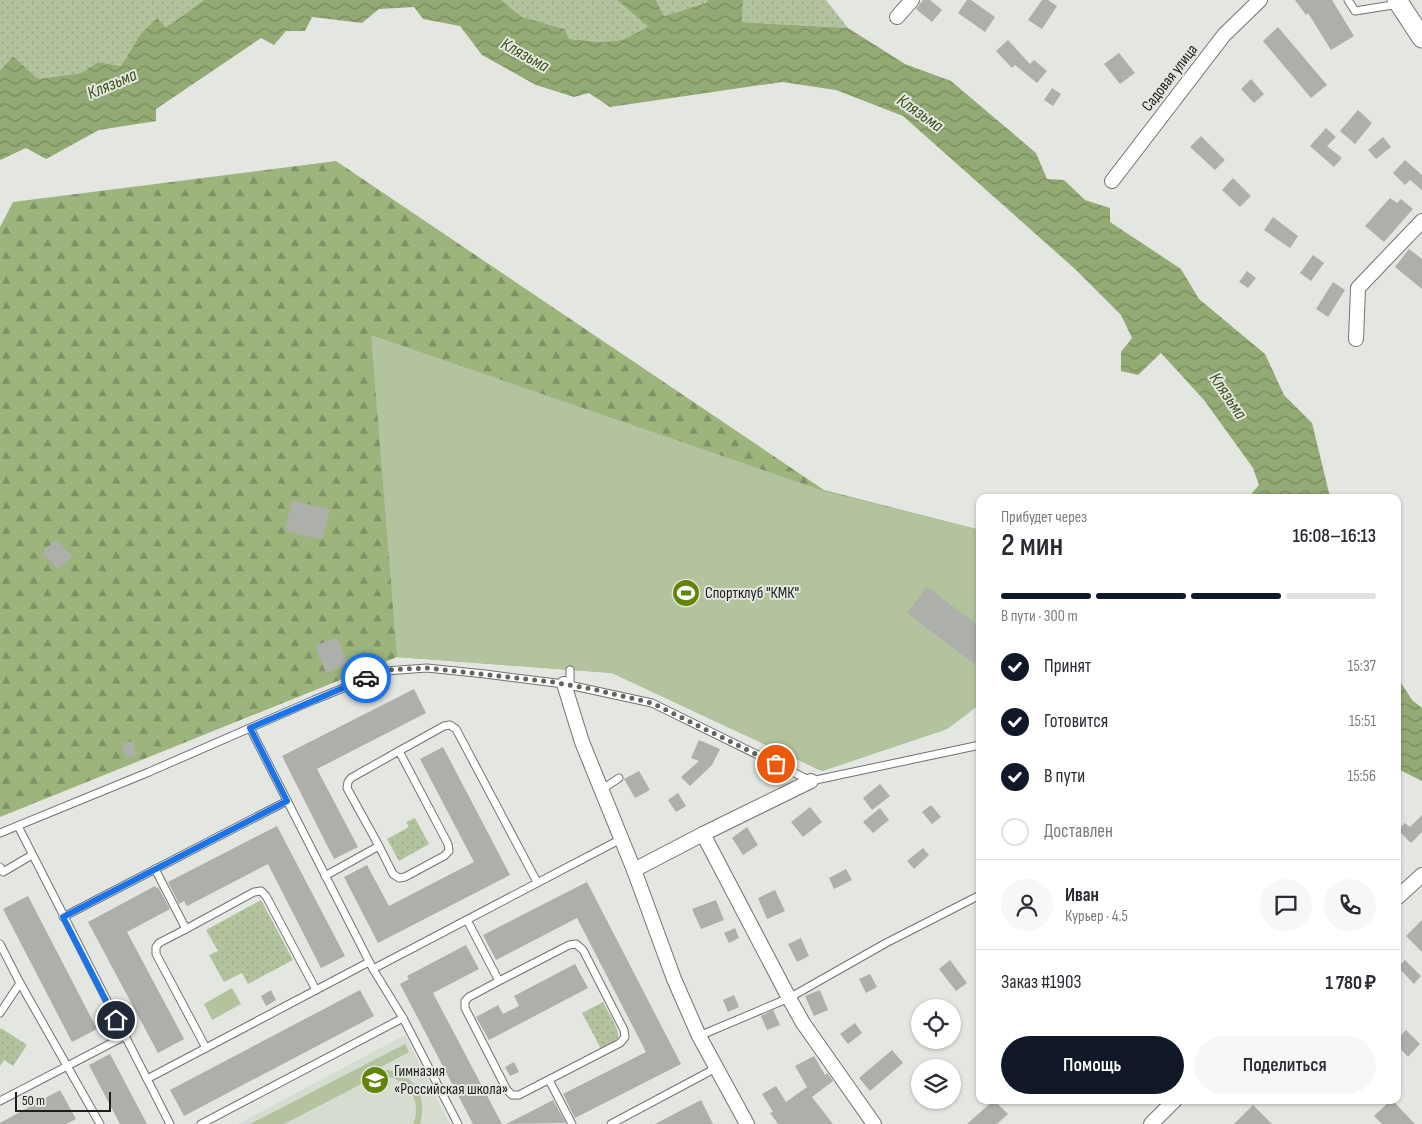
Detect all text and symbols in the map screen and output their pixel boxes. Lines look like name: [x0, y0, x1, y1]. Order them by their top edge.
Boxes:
water label: Клязьма: [497, 33, 553, 77]
street label: Садовая улица: [1138, 41, 1202, 115]
water label: Клязьма: [84, 64, 141, 104]
water label: Клязьма: [893, 90, 948, 137]
water label: Клязьма: [1205, 369, 1252, 424]
text: Прибудет через: [1001, 508, 1087, 527]
text: 16:08–16:13: [1293, 525, 1376, 548]
text: 2 мин: [1001, 526, 1063, 565]
sports icon: Спортклуб "КМК": [671, 578, 701, 608]
place label: Спортклуб "КМК": [705, 584, 799, 603]
text: В пути · 300 m: [1001, 607, 1078, 626]
courier: [341, 653, 391, 703]
icon: check: [1001, 653, 1029, 681]
text: Принят: [1044, 655, 1091, 678]
text: 15:37: [1348, 657, 1376, 676]
icon: car: [352, 664, 380, 692]
icon: check: [1001, 708, 1029, 736]
text: Готовится: [1044, 710, 1108, 733]
text: 15:51: [1349, 712, 1376, 731]
pin: [755, 743, 797, 785]
icon: bag: [762, 750, 790, 778]
icon: check: [1001, 763, 1029, 791]
text: В пути: [1044, 765, 1085, 788]
text: 15:56: [1348, 767, 1376, 786]
text: Доставлен: [1044, 820, 1113, 843]
button: person: [1001, 879, 1053, 931]
button: chat: [1260, 879, 1312, 931]
button: phone: [1324, 879, 1376, 931]
text: Иван: [1065, 884, 1099, 907]
text: Курьер · 4.5: [1065, 907, 1128, 926]
text: Заказ #1903: [1001, 971, 1081, 994]
text: 1 780 ₽: [1325, 972, 1376, 995]
pin: [95, 999, 137, 1041]
map controls: [911, 999, 961, 1109]
button: locate: [911, 999, 961, 1049]
icon: home: [102, 1006, 130, 1034]
button: Помощь: [1001, 1036, 1184, 1094]
button: Поделиться: [1194, 1036, 1376, 1094]
button: layers: [911, 1059, 961, 1109]
place label: Гимназия «Российская школа»: [394, 1062, 508, 1099]
school or university icon: Гимназия «Российская школа»: [360, 1065, 390, 1095]
scale bar: [15, 1089, 111, 1112]
text: 50 m: [22, 1092, 45, 1109]

